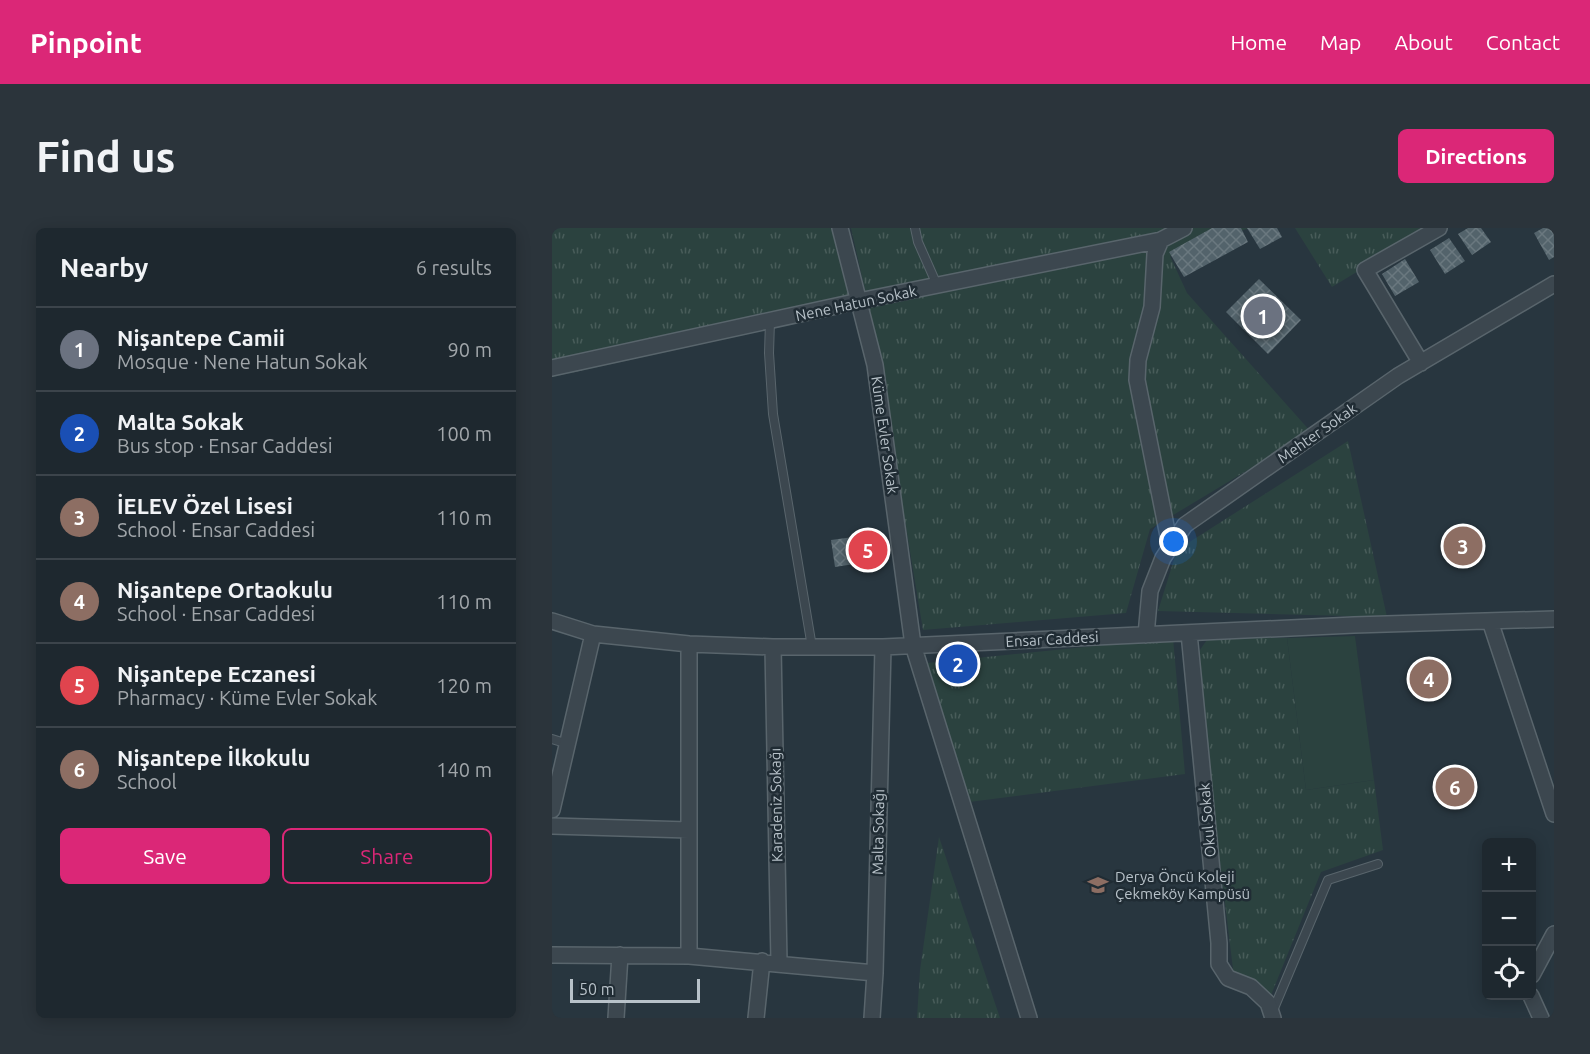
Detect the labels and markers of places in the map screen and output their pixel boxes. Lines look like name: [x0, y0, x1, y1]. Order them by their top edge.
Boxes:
pin: 1: [1244, 294, 1282, 338]
pin: 3: [1444, 524, 1482, 568]
pin: 5: [848, 528, 888, 572]
pin: 2: [938, 642, 978, 686]
pin: 4: [1410, 656, 1448, 702]
pin: 6: [1436, 764, 1474, 810]
place label: Derya Öncü Koleji Çekmeköy Kampüsü: [1115, 868, 1250, 902]
school or university icon: Derya Öncü Koleji Çekmeköy Kampüsü: [1086, 873, 1110, 897]

